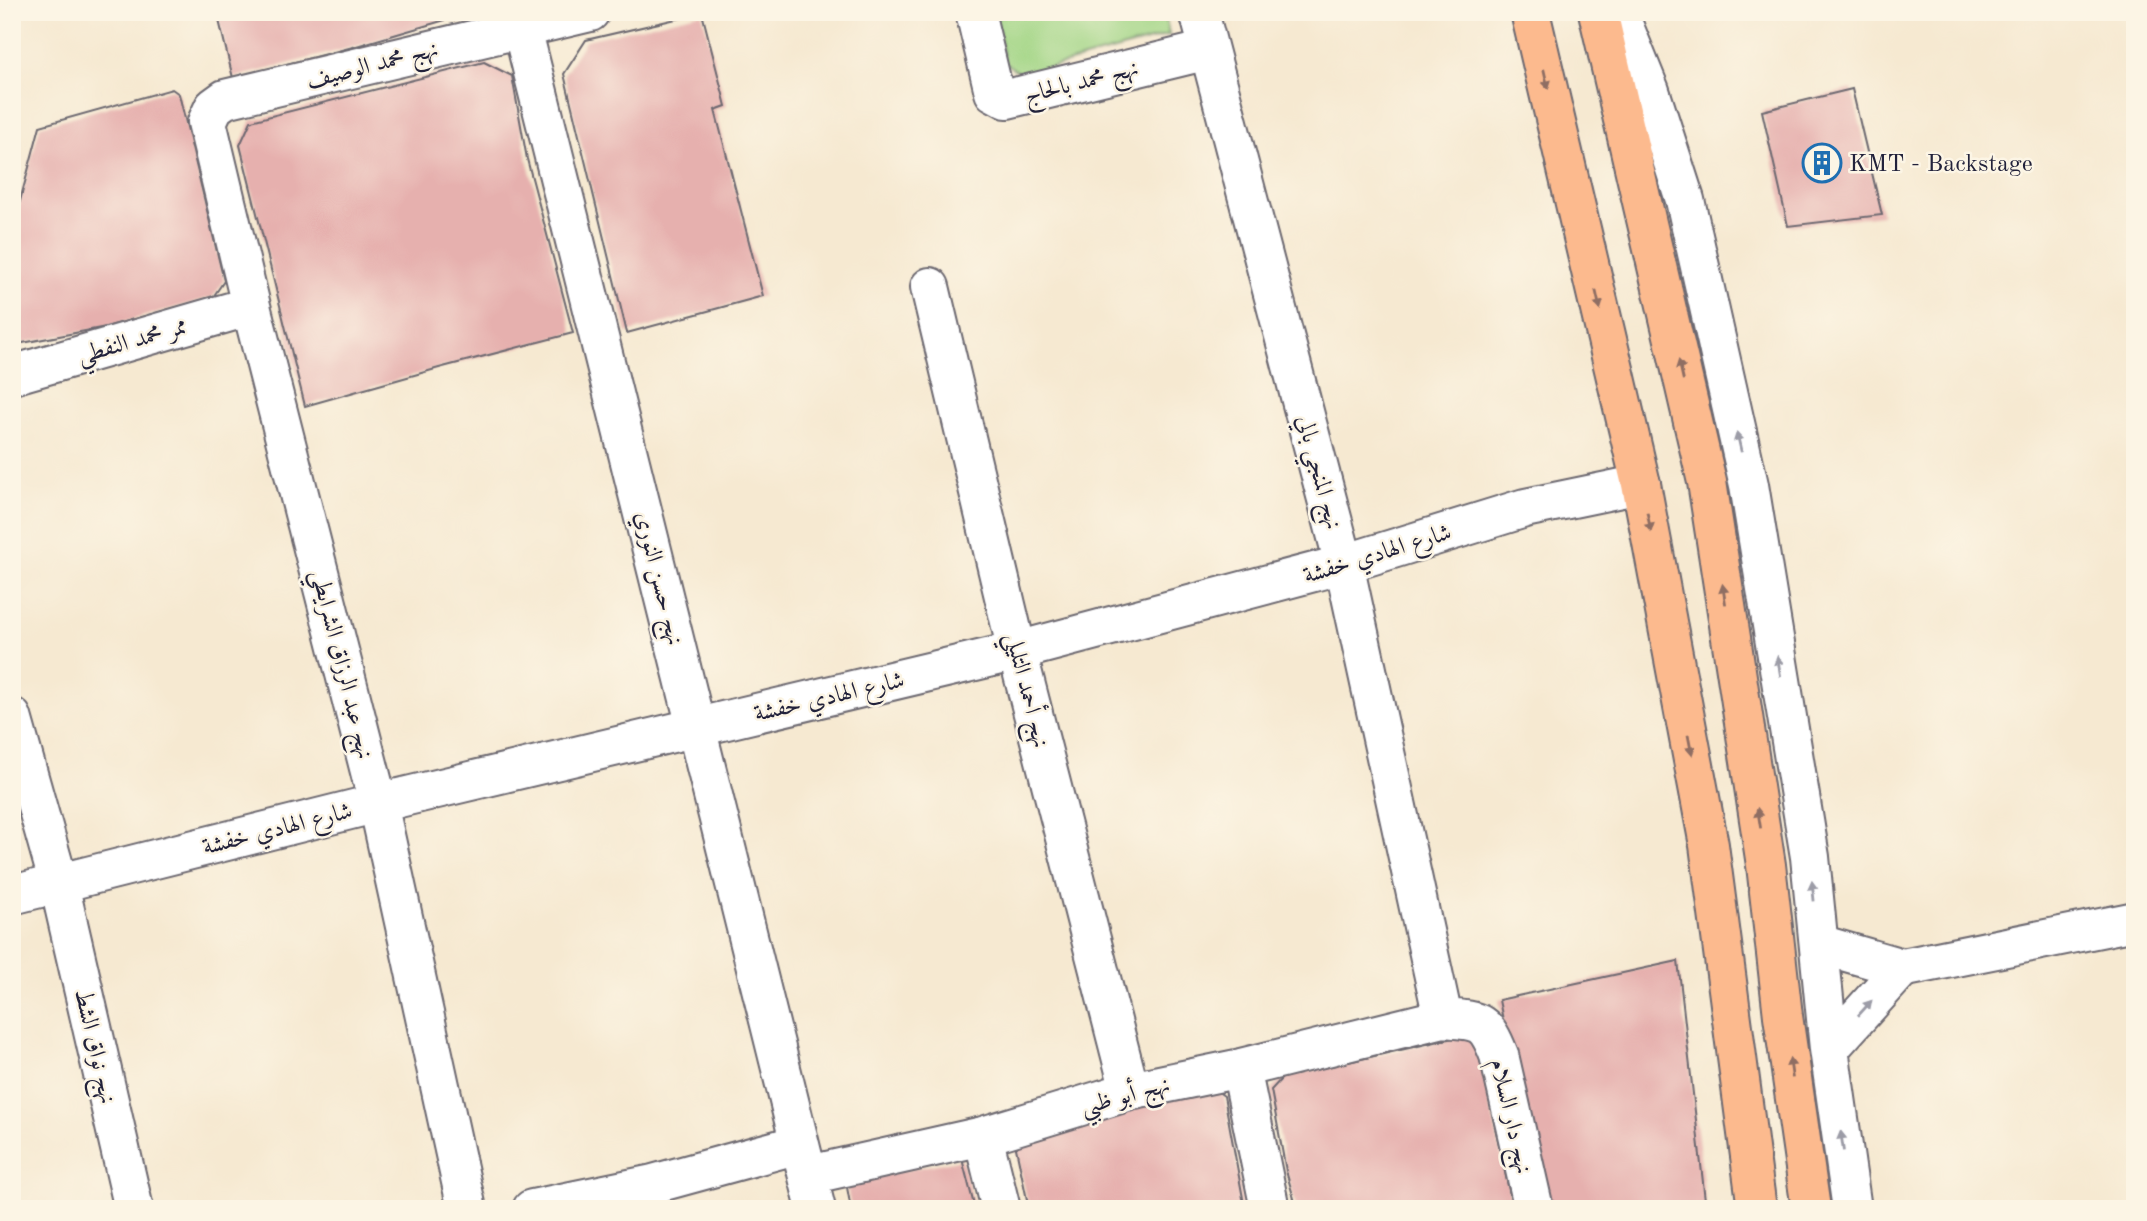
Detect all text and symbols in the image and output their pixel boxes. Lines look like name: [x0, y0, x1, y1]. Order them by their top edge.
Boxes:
street label: نهج محمد الوصيف: [304, 38, 442, 101]
street label: نهج محمد بالحاج: [1022, 57, 1143, 116]
one-way arrow: [1541, 68, 1552, 90]
building icon: KMT - Backstage: [1801, 142, 1843, 184]
place label: KMT - Backstage: [1849, 153, 2033, 177]
one-way arrow: [1593, 289, 1604, 311]
street label: ممر محمد النفطي: [75, 315, 193, 378]
one-way arrow: [1675, 359, 1686, 381]
street label: نهج المنجي بالي: [1283, 413, 1345, 534]
one-way arrow: [1734, 431, 1745, 453]
street label: نهج حسن النوري: [623, 509, 686, 650]
one-way arrow: [1643, 511, 1654, 533]
street label: شارع الهادي خفشة: [1301, 521, 1456, 595]
street label: نهج عبد الرزاق الشرايطي: [297, 567, 377, 764]
one-way arrow: [1718, 583, 1729, 605]
street label: نهج أحمد التليلي: [991, 629, 1059, 753]
one-way arrow: [1773, 655, 1784, 677]
street label: شارع الهادي خفشة: [752, 669, 908, 733]
one-way arrow: [1685, 734, 1696, 756]
street label: شارع الهادي خفشة: [200, 800, 356, 866]
one-way arrow: [1753, 807, 1764, 829]
one-way arrow: [1808, 880, 1819, 902]
street label: نهج نواق الشط: [62, 986, 120, 1108]
one-way arrow: [1857, 999, 1873, 1017]
street label: نهج دار السلام: [1478, 1056, 1535, 1178]
one-way arrow: [1785, 1057, 1796, 1079]
street label: نهج أبو ظبي: [1077, 1067, 1175, 1128]
one-way arrow: [1836, 1130, 1847, 1152]

